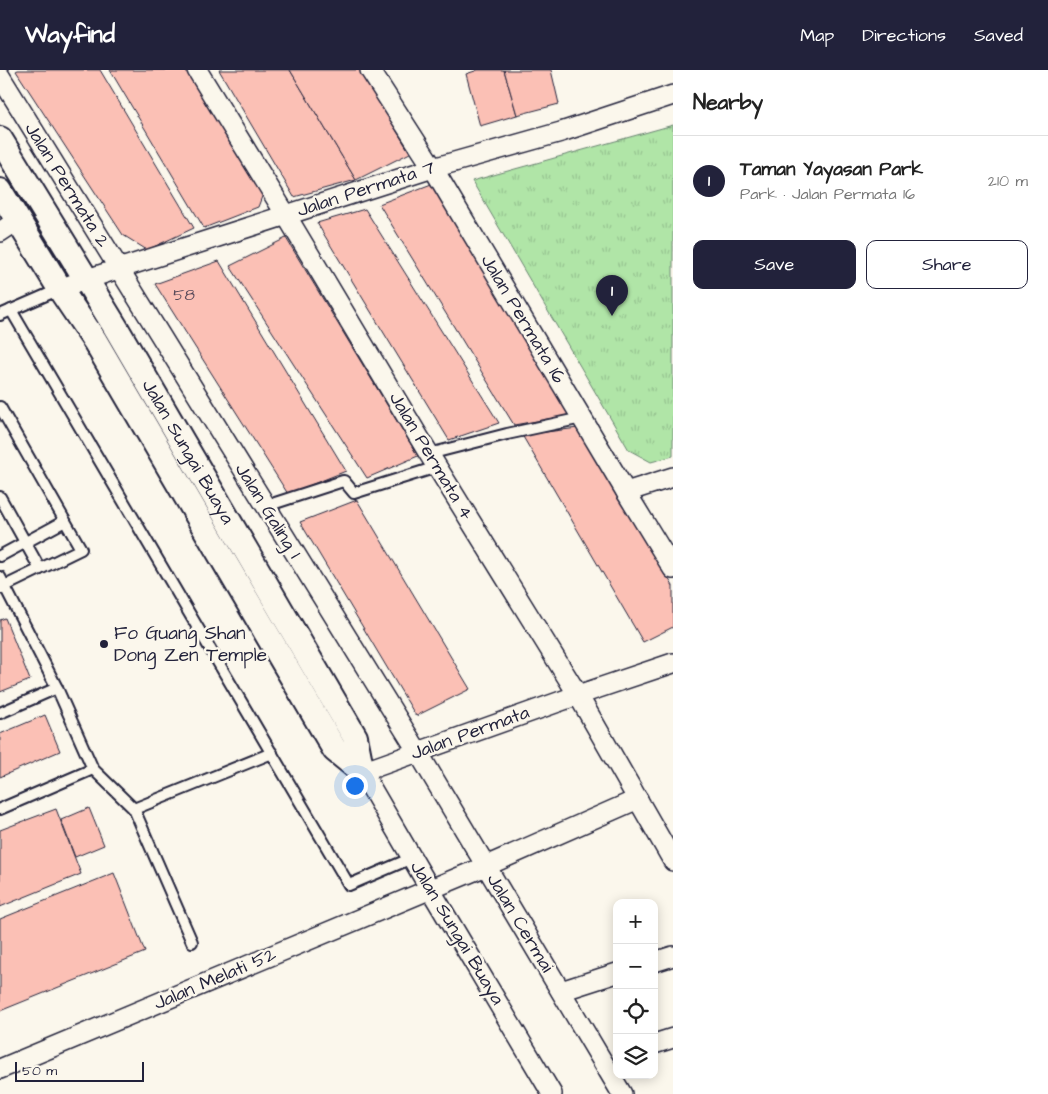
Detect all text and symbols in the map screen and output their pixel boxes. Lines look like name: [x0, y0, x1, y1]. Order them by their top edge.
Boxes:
text: Wayfind: [25, 18, 115, 52]
text: Map: [800, 23, 834, 48]
text: Directions: [862, 23, 946, 48]
text: Saved: [974, 23, 1023, 48]
text: Nearby: [693, 88, 763, 117]
street label: Jalan Permata 2: [18, 117, 116, 253]
street label: Jalan Permata 7: [294, 154, 439, 224]
text: Taman Yayasan Park: [740, 156, 923, 183]
text: 1: [708, 170, 710, 192]
text: 210 m: [988, 170, 1028, 192]
text: Park · Jalan Permata 16: [740, 183, 915, 205]
button: Save: [693, 240, 856, 289]
button: Share: [866, 240, 1028, 289]
street label: Jalan Permata 16: [474, 249, 572, 389]
pin: 1: [596, 275, 628, 316]
house number: 58: [173, 284, 195, 306]
street label: Jalan Sungai Buaya: [135, 374, 241, 529]
street label: Jalan Permata 4: [382, 387, 480, 525]
street label: Jalan Galing 1: [227, 458, 308, 565]
place label: Fo Guang Shan Dong Zen Temple: [114, 620, 267, 670]
marker: Fo Guang Shan Dong Zen Temple: [98, 638, 110, 650]
street label: Jalan Permata: [407, 699, 533, 767]
your location: [342, 773, 368, 799]
street label: Jalan Sungai Buaya: [402, 856, 511, 1011]
street label: Jalan Cermai: [480, 868, 560, 978]
map controls: [613, 899, 658, 1079]
button: +: [613, 899, 658, 944]
street label: Jalan Melati 52: [150, 941, 281, 1017]
button: −: [613, 944, 658, 989]
button: locate: [613, 989, 658, 1034]
button: layers: [613, 1034, 658, 1079]
scale bar: [15, 1059, 144, 1082]
text: 50 m: [22, 1061, 57, 1081]

